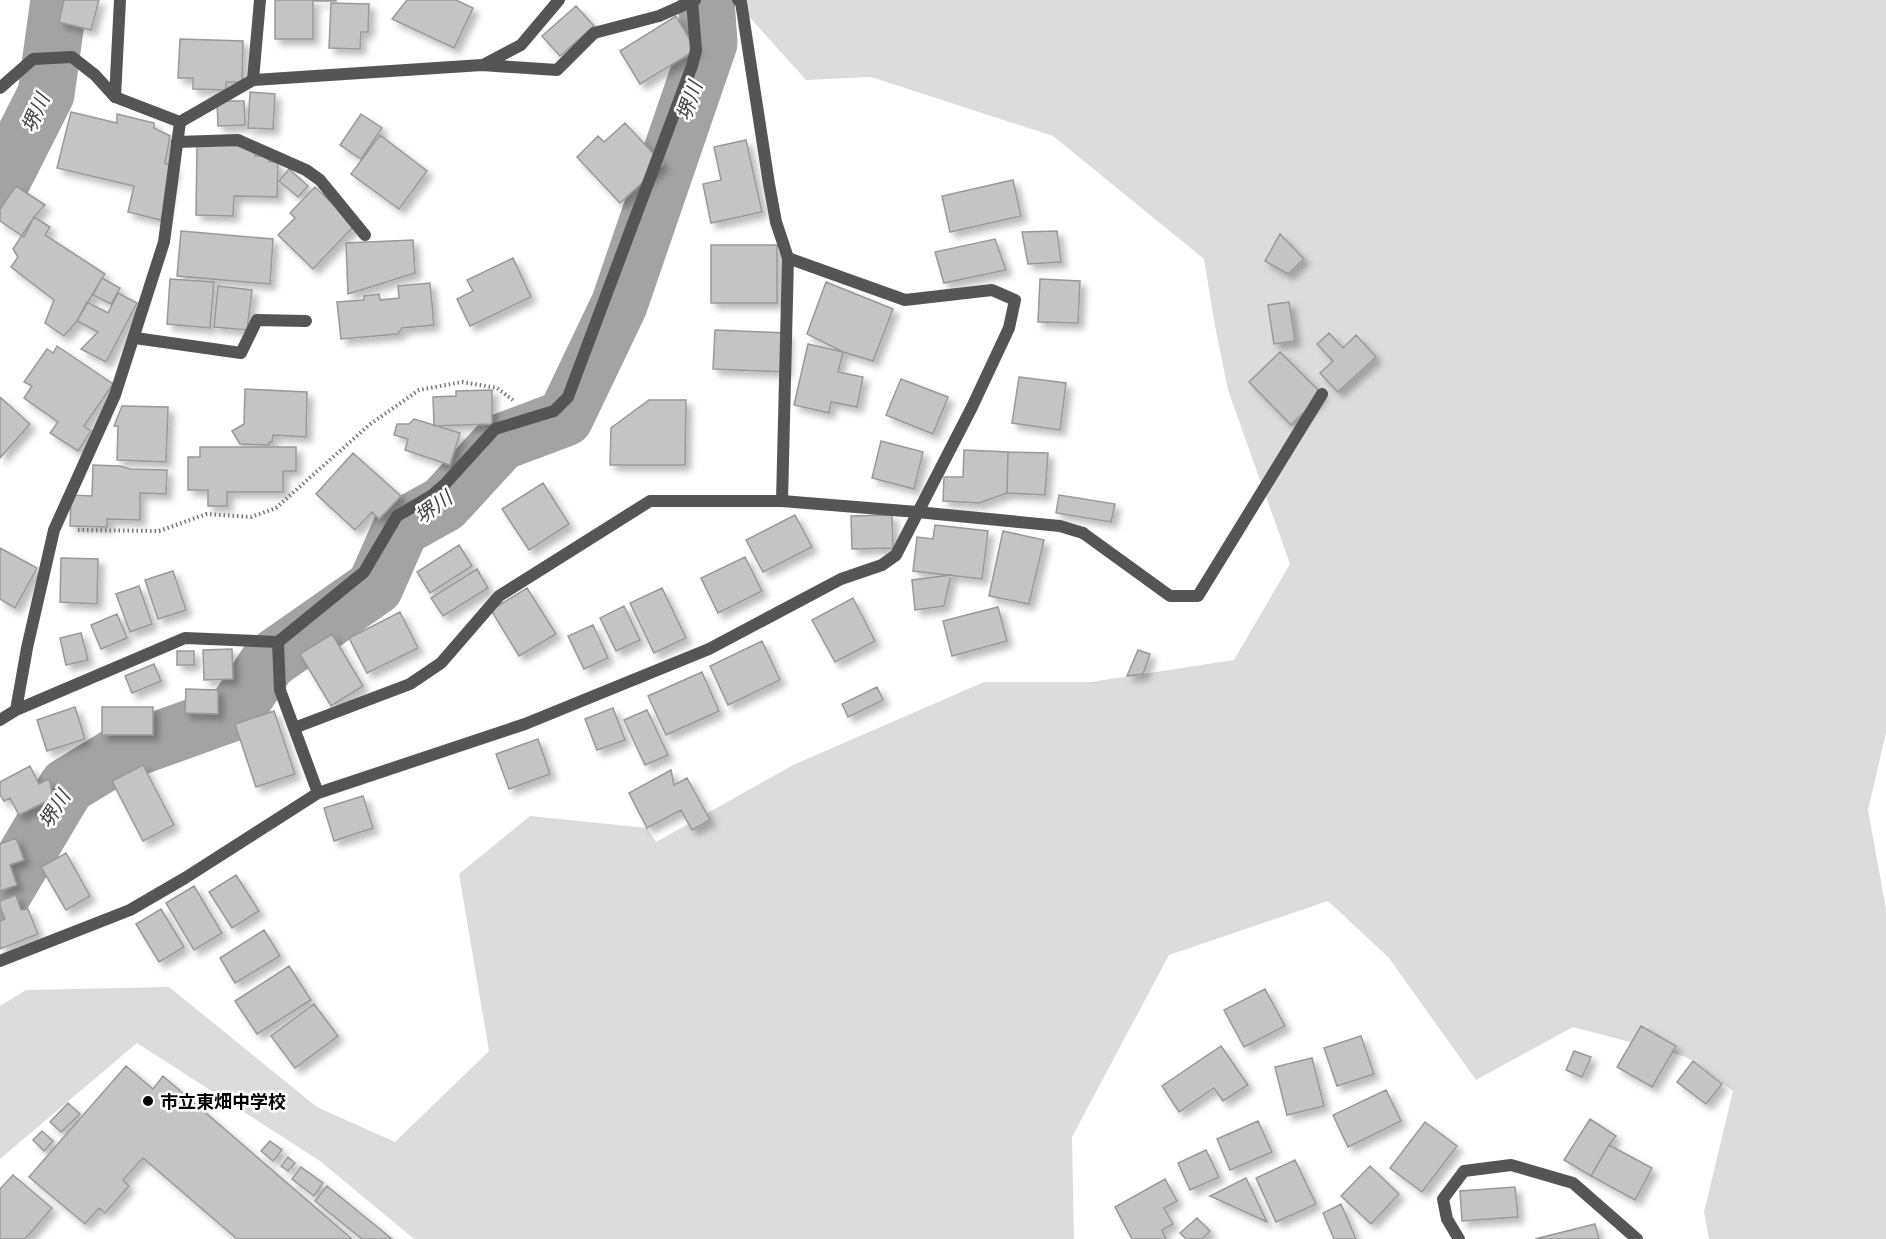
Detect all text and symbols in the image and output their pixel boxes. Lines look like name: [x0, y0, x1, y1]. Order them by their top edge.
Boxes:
water label: 堺川: [670, 76, 709, 124]
water label: 堺川: [15, 87, 56, 137]
water label: 堺川: [409, 483, 459, 530]
water label: 堺川: [32, 783, 77, 833]
place label: 市立東畑中学校: [160, 1089, 286, 1114]
marker: 市立東畑中学校: [141, 1094, 155, 1108]

